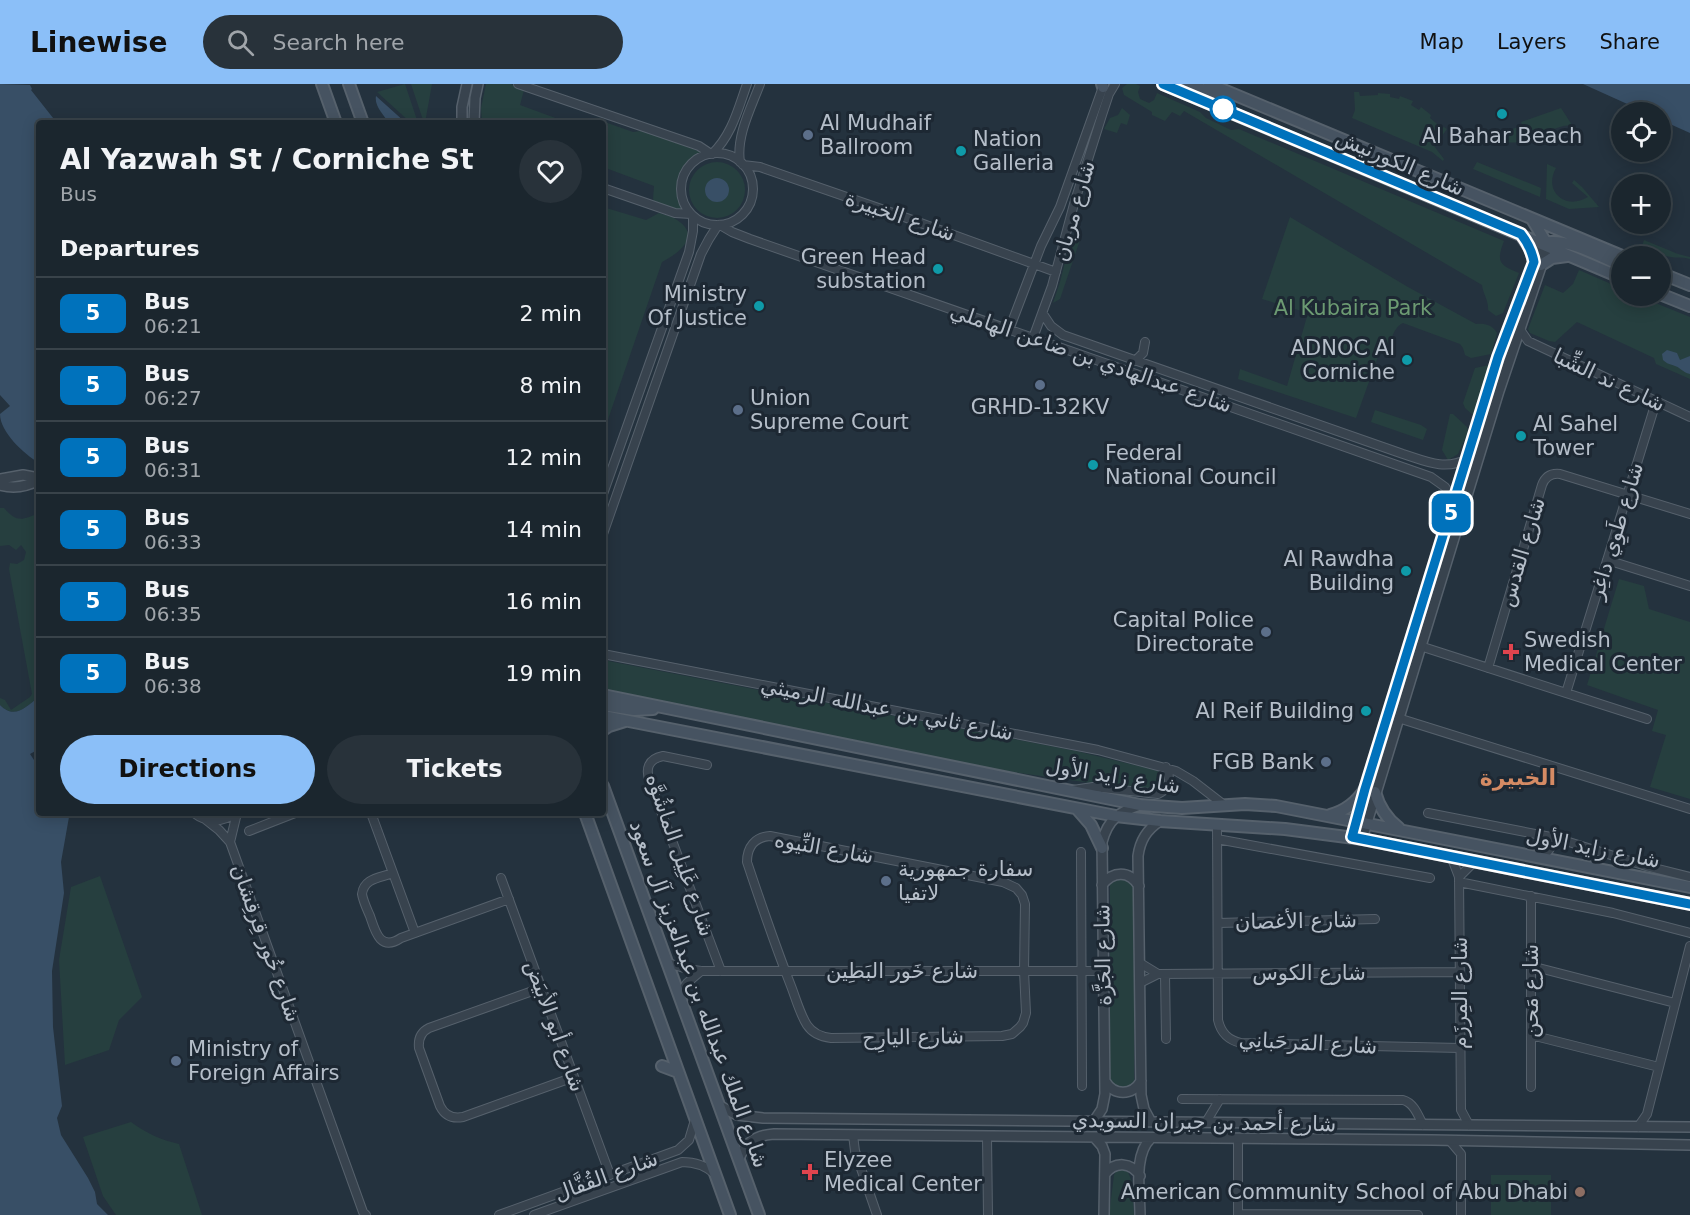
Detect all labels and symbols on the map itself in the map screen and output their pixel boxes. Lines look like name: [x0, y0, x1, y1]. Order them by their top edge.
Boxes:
unlabelled marker: [1210, 96, 1236, 122]
marker: Al Bahar Beach: [1495, 107, 1509, 121]
place label: Al Mudhaif Ballroom: [820, 111, 932, 159]
place label: Al Bahar Beach: [1422, 124, 1582, 148]
street label: شارع الكورنيش: [1332, 125, 1468, 201]
place label: Nation Galleria: [973, 127, 1054, 175]
marker: Al Mudhaif Ballroom: [801, 128, 815, 142]
marker: Nation Galleria: [954, 144, 968, 158]
street label: شارع مربان: [1048, 158, 1100, 264]
street label: شارع الخبيرة: [842, 186, 958, 246]
place label: Green Head substation: [801, 245, 926, 293]
marker: Green Head substation: [931, 262, 945, 276]
place label: Ministry Of Justice: [647, 282, 747, 330]
park label: Al Kubaira Park: [1274, 296, 1433, 320]
street label: شارع عبدالهادي بن ضاعن الهاملي: [947, 298, 1235, 418]
marker: Ministry Of Justice: [752, 299, 766, 313]
place label: ADNOC Al Corniche: [1291, 336, 1395, 384]
street label: شارع ند الشِّبا: [1549, 340, 1670, 416]
marker: ADNOC Al Corniche: [1400, 353, 1414, 367]
marker: GRHD-132KV: [1033, 378, 1047, 392]
place label: Union Supreme Court: [750, 386, 909, 434]
place label: GRHD-132KV: [971, 395, 1110, 419]
marker: Union Supreme Court: [731, 403, 745, 417]
place label: Al Sahel Tower: [1532, 412, 1618, 460]
marker: Al Sahel Tower: [1514, 429, 1528, 443]
place label: Federal National Council: [1105, 441, 1277, 489]
marker: Federal National Council: [1086, 458, 1100, 472]
street label: شارع طَوِي داغِر: [1583, 460, 1651, 604]
line badge: 5: [1432, 494, 1470, 532]
street label: شارع القدس: [1494, 495, 1550, 609]
place label: Al Rawdha Building: [1283, 547, 1394, 595]
marker: Al Rawdha Building: [1399, 564, 1413, 578]
place label: Capital Police Directorate: [1113, 608, 1254, 656]
marker: Capital Police Directorate: [1259, 625, 1273, 639]
place label: Swedish Medical Center: [1524, 628, 1682, 676]
marker: Swedish Medical Center: [1502, 643, 1520, 661]
street label: شارع ثاني بن عبدالله الرميثي: [759, 673, 1015, 745]
place label: Al Reif Building: [1195, 699, 1354, 723]
marker: Al Reif Building: [1359, 704, 1373, 718]
place label: FGB Bank: [1212, 750, 1315, 774]
street label: شارع زايد الأول: [1044, 753, 1182, 798]
marker: FGB Bank: [1319, 755, 1333, 769]
district label: الخبيرة: [1480, 765, 1556, 791]
street label: شارع غَلِيل الماشُوَّه: [641, 770, 720, 939]
street label: شارع الملك عبدالله بن عبدالعزيز آل سعود: [625, 817, 774, 1171]
street label: شارع زايد الأول: [1524, 822, 1662, 873]
street label: شارع النِّيوه: [773, 826, 876, 869]
place label: سفارة جمهورية لاتفيا: [898, 857, 1033, 905]
street label: شارع خُور قِرقِشان: [226, 861, 306, 1025]
marker: سفارة جمهورية لاتفيا: [879, 874, 893, 888]
street label: شارع الجَزَّة: [1089, 904, 1116, 1006]
street label: شارع الأغصان: [1235, 907, 1357, 934]
street label: شارع المِرزَم: [1448, 937, 1472, 1049]
street label: شارع مَحن: [1519, 944, 1543, 1038]
street label: شارع أبو الأبيَض: [520, 956, 592, 1095]
street label: شارع خَور البَطِين: [826, 959, 978, 983]
street label: شارع الكوس: [1252, 961, 1366, 985]
street label: شارع اليارِح: [862, 1024, 964, 1053]
street label: شارع المَرحَبانِي: [1238, 1027, 1378, 1059]
place label: Ministry of Foreign Affairs: [188, 1037, 340, 1085]
marker: Ministry of Foreign Affairs: [169, 1054, 183, 1068]
street label: شارع أحمد بن جبران السويدي: [1072, 1106, 1336, 1136]
street label: شارع القُفَّال: [550, 1143, 661, 1206]
place label: Elyzee Medical Center: [824, 1148, 982, 1196]
marker: Elyzee Medical Center: [801, 1163, 819, 1181]
place label: American Community School of Abu Dhabi: [1121, 1180, 1568, 1204]
marker: American Community School of Abu Dhabi: [1573, 1185, 1587, 1199]

